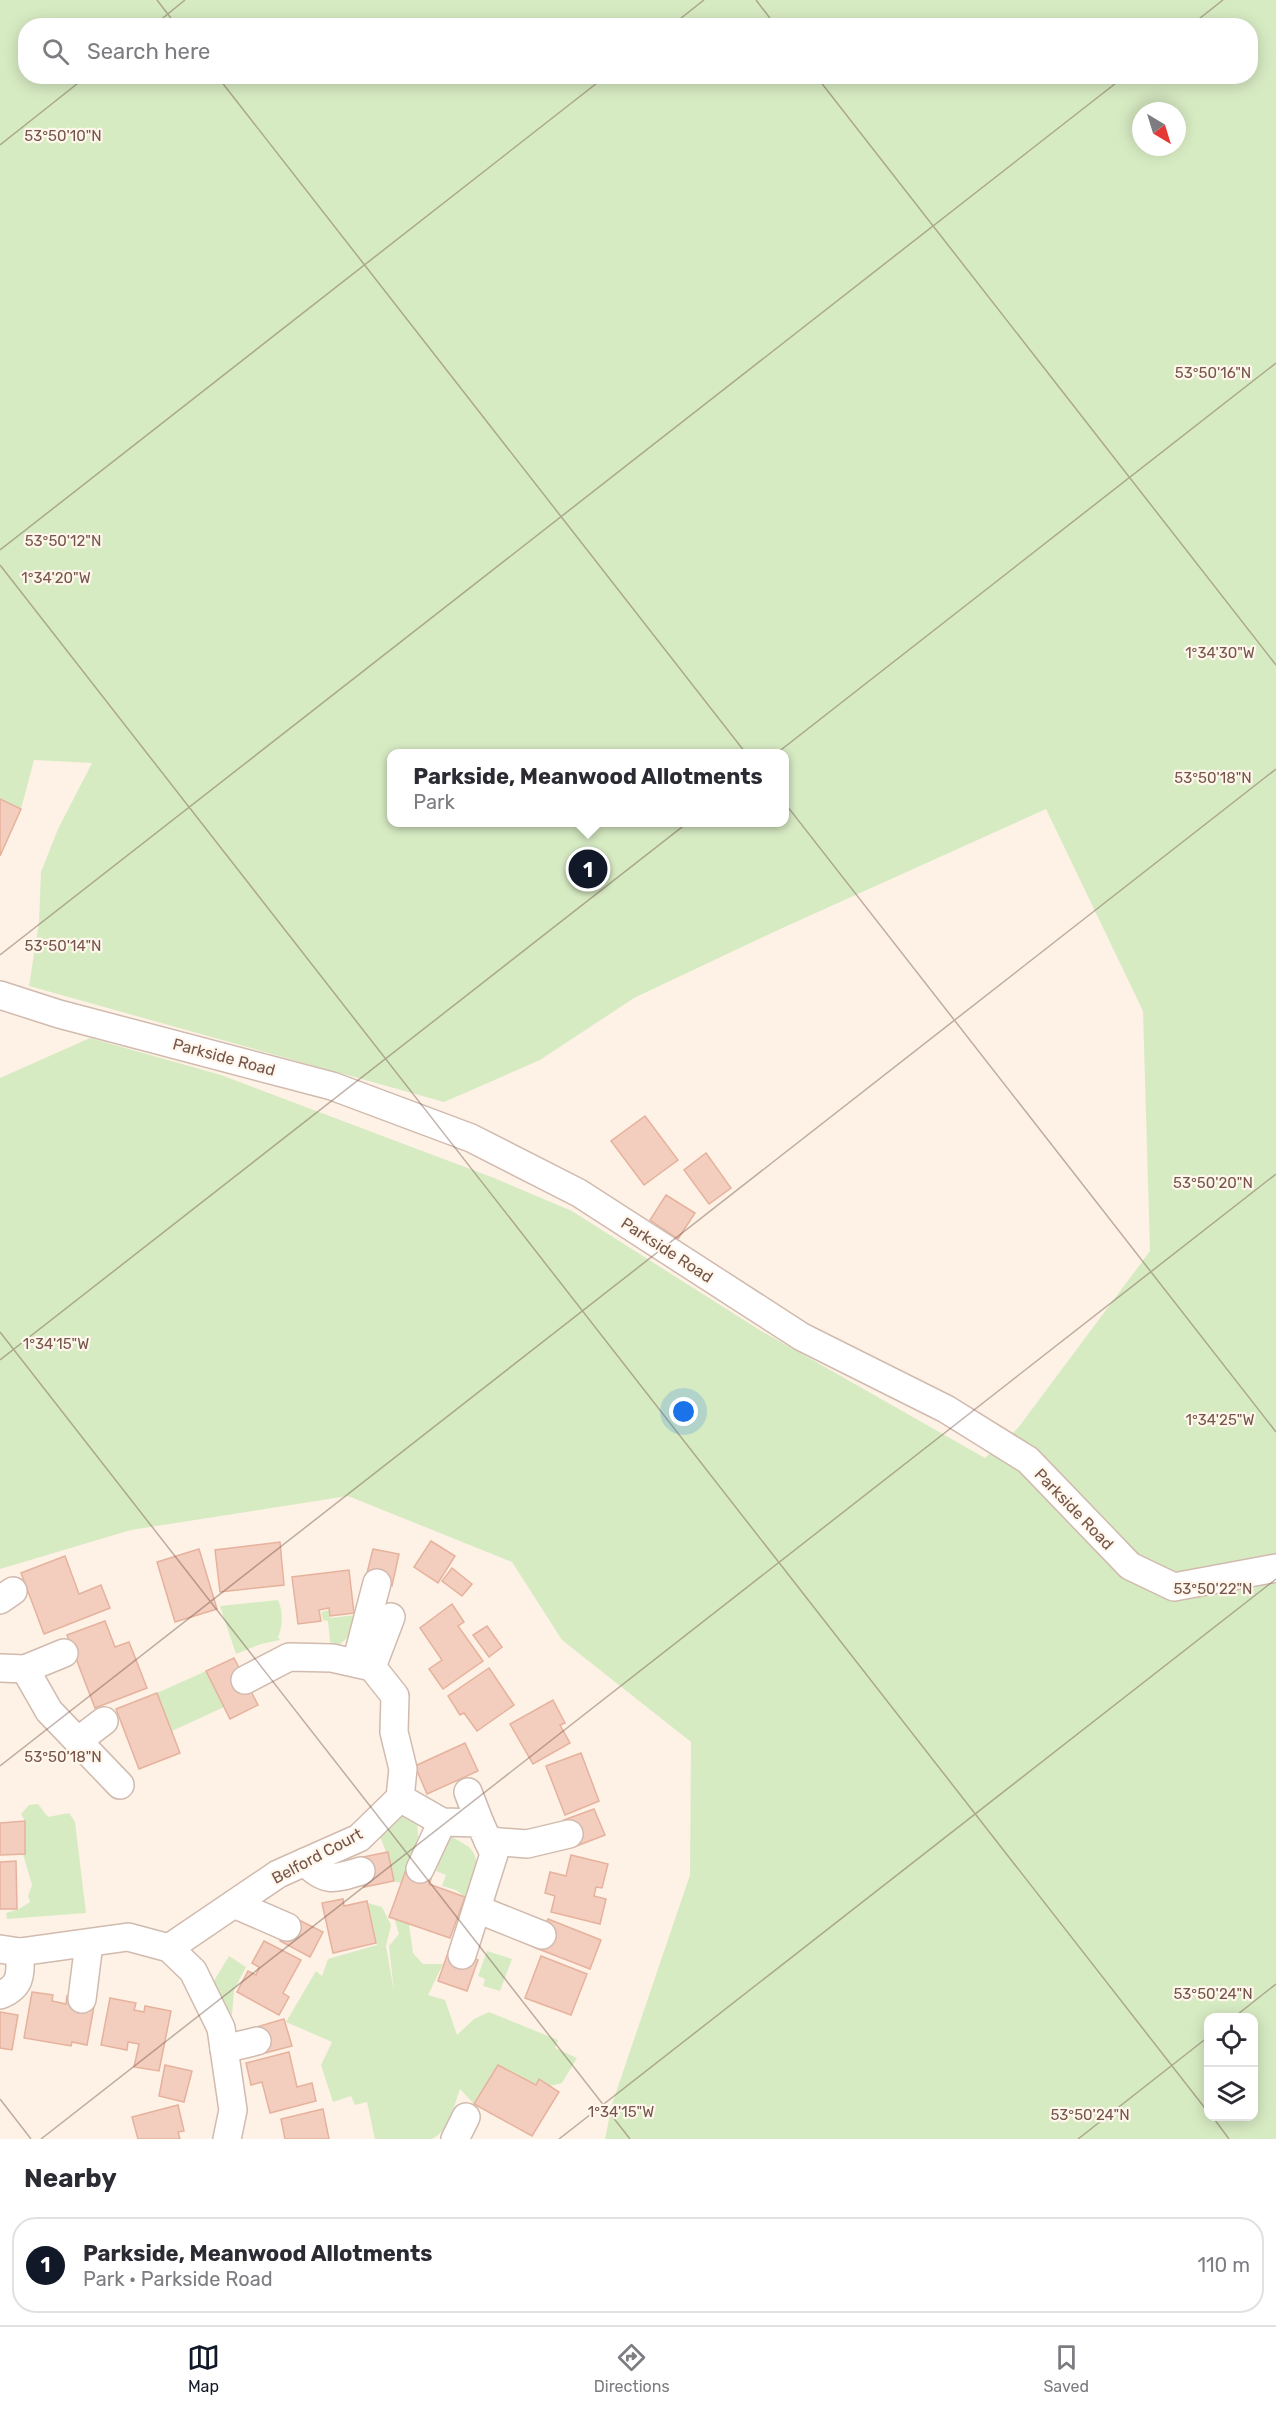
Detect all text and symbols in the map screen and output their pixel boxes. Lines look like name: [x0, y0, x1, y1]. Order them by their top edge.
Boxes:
search box: [18, 18, 1258, 84]
icon: search: [39, 35, 72, 68]
text: Search here: [87, 38, 210, 65]
north arrow: [1132, 102, 1186, 156]
text: 53°50'10"N: [24, 127, 102, 145]
text: 53°50'16"N: [1175, 364, 1251, 382]
text: 53°50'12"N: [25, 532, 101, 550]
text: 1°34'20"W: [21, 569, 91, 587]
text: 1°34'30"W: [1185, 644, 1255, 662]
popup: [387, 749, 789, 827]
text: Parkside, Meanwood Allotments: [413, 763, 763, 790]
text: 53°50'18"N: [1174, 769, 1252, 787]
text: Park: [413, 790, 455, 814]
pin: 1: [568, 846, 608, 892]
text: 53°50'14"N: [25, 937, 101, 955]
street label: Parkside Road: [171, 1034, 277, 1080]
text: 53°50'20"N: [1173, 1174, 1253, 1192]
street label: Parkside Road: [618, 1213, 716, 1287]
text: 1°34'15"W: [23, 1335, 89, 1353]
your location: [669, 1397, 698, 1426]
text: 1°34'25"W: [1186, 1411, 1254, 1429]
street label: Parkside Road: [1031, 1464, 1117, 1554]
text: 53°50'22"N: [1173, 1580, 1253, 1598]
text: 53°50'18"N: [24, 1748, 102, 1766]
street label: Belford Court: [268, 1824, 366, 1888]
text: 53°50'24"N: [1173, 1985, 1253, 2003]
map controls: [1204, 2013, 1258, 2121]
button: locate: [1204, 2013, 1258, 2067]
button: layers: [1204, 2067, 1258, 2121]
text: 1°34'15"W: [588, 2103, 654, 2121]
text: 53°50'24"N: [1050, 2106, 1130, 2124]
text: Nearby: [24, 2163, 117, 2194]
text: Parkside, Meanwood Allotments: [83, 2240, 432, 2267]
text: 1: [41, 2253, 50, 2277]
text: 110 m: [1198, 2253, 1250, 2277]
text: Park · Parkside Road: [83, 2267, 273, 2291]
tab: Map: [187, 2341, 220, 2396]
tab: Directions: [594, 2341, 670, 2396]
tab: Saved: [1043, 2341, 1089, 2396]

